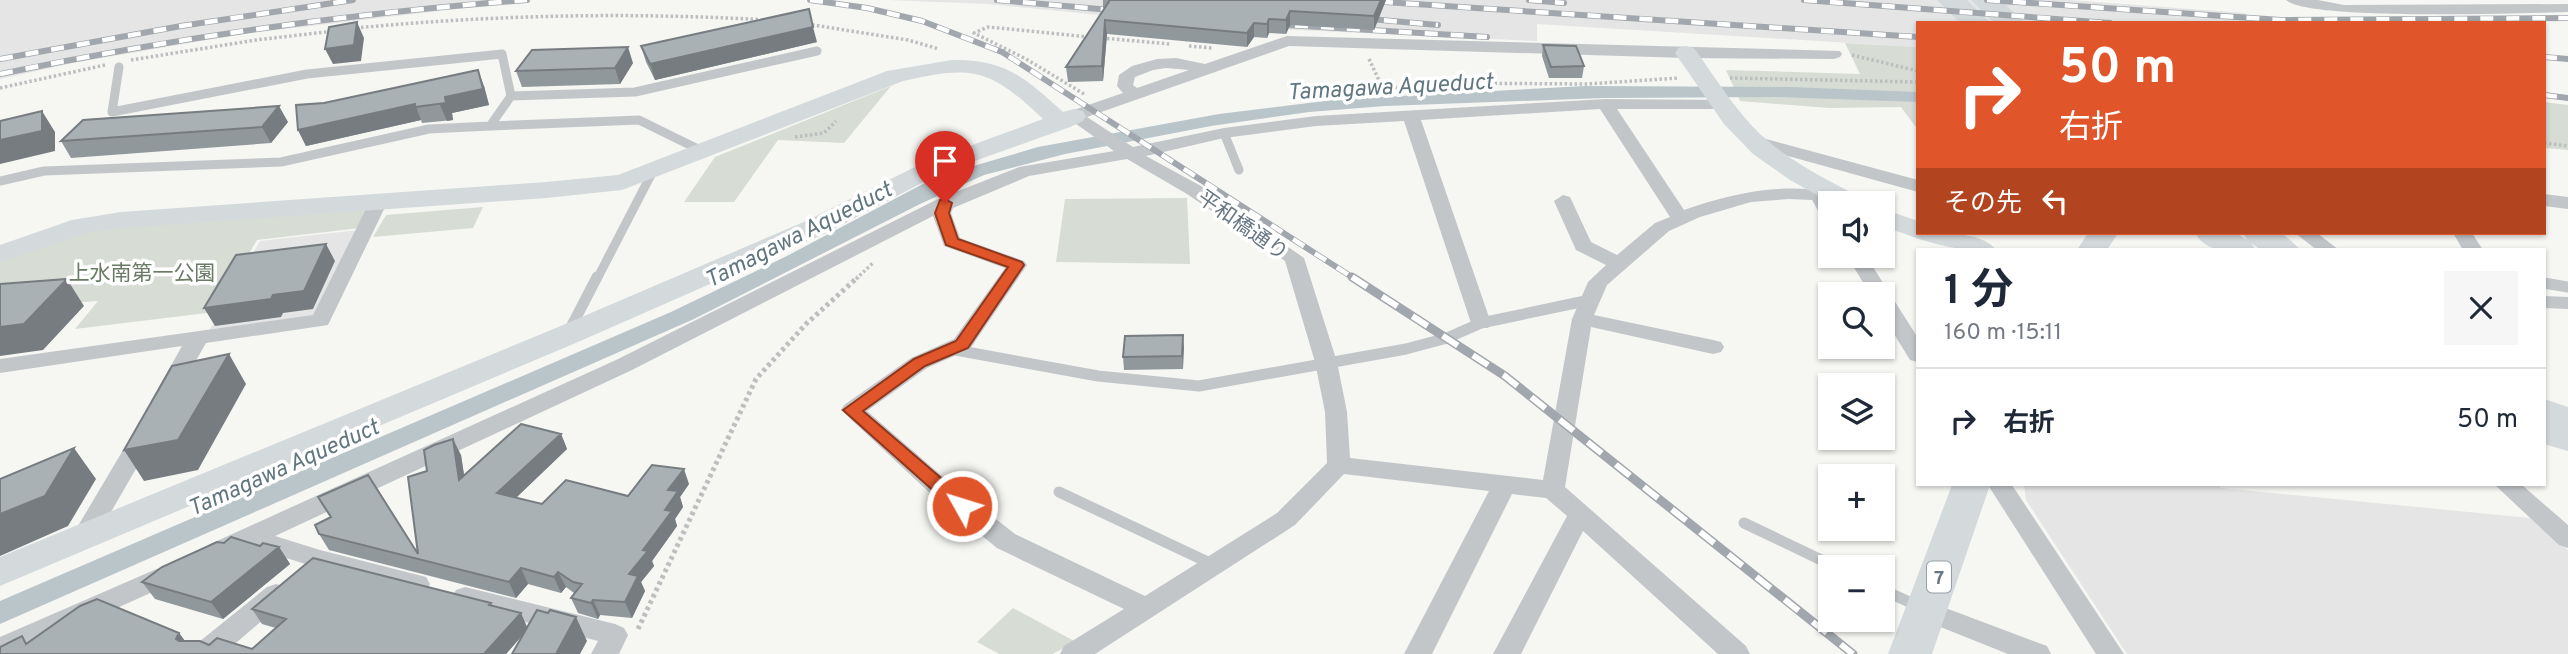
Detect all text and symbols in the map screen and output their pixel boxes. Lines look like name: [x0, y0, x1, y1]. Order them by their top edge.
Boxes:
text: 50 m: [2059, 39, 2176, 101]
icon: right: [1944, 49, 2035, 140]
water label: Tamagawa Aqueduct: [1287, 69, 1496, 108]
text: 右折: [2059, 109, 2123, 149]
pin: [915, 131, 975, 203]
icon: arrive: [926, 142, 964, 180]
water label: Tamagawa Aqueduct: [701, 176, 899, 296]
icon: left: [2036, 182, 2074, 220]
street label: 平和橋通り: [1191, 185, 1293, 267]
text: その先: [1944, 188, 2022, 221]
map controls: [1818, 191, 1895, 632]
button: sound: [1818, 191, 1895, 268]
park label: 上水南第一公園: [69, 261, 216, 288]
text: 1 分: [1944, 266, 2013, 319]
button: close: [2444, 271, 2518, 345]
button: search: [1818, 282, 1895, 359]
text: 160 m · 15:11: [1944, 319, 2062, 348]
button: layers: [1818, 373, 1895, 450]
icon: right: [1944, 402, 1982, 440]
text: 50 m: [2457, 404, 2518, 437]
text: 右折: [2003, 408, 2055, 441]
water label: Tamagawa Aqueduct: [184, 413, 386, 524]
button: +: [1818, 464, 1895, 541]
position arrow: [925, 469, 999, 543]
button: −: [1818, 555, 1895, 632]
road number: 7: [1927, 562, 1951, 592]

